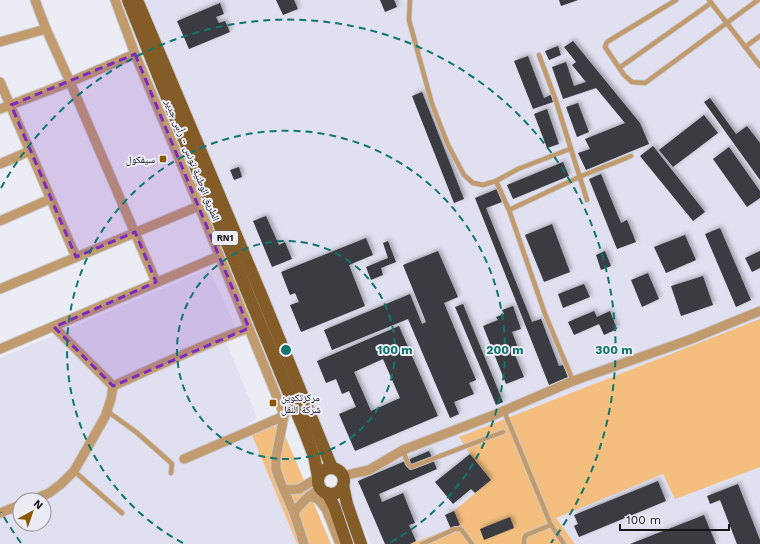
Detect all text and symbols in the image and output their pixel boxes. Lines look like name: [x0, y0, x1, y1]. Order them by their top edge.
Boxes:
street label: الطريق الوطنية تونس - رأس جدير: [162, 97, 223, 223]
place label: سيفكول: [126, 154, 155, 166]
marker: سيفكول: [158, 154, 168, 164]
road number: RN1: [212, 231, 238, 245]
centre of rings: [279, 343, 293, 357]
text: 100 m: [377, 343, 413, 357]
text: 200 m: [486, 343, 524, 357]
text: 300 m: [595, 343, 633, 357]
place label: مركزتكوين شركة النقل: [281, 392, 321, 416]
marker: مركزتكوين شركة النقل: [268, 398, 278, 408]
north arrow: [12, 492, 52, 532]
text: N: [31, 497, 45, 512]
scale bar: [620, 506, 729, 532]
text: 100 m: [626, 513, 661, 527]

